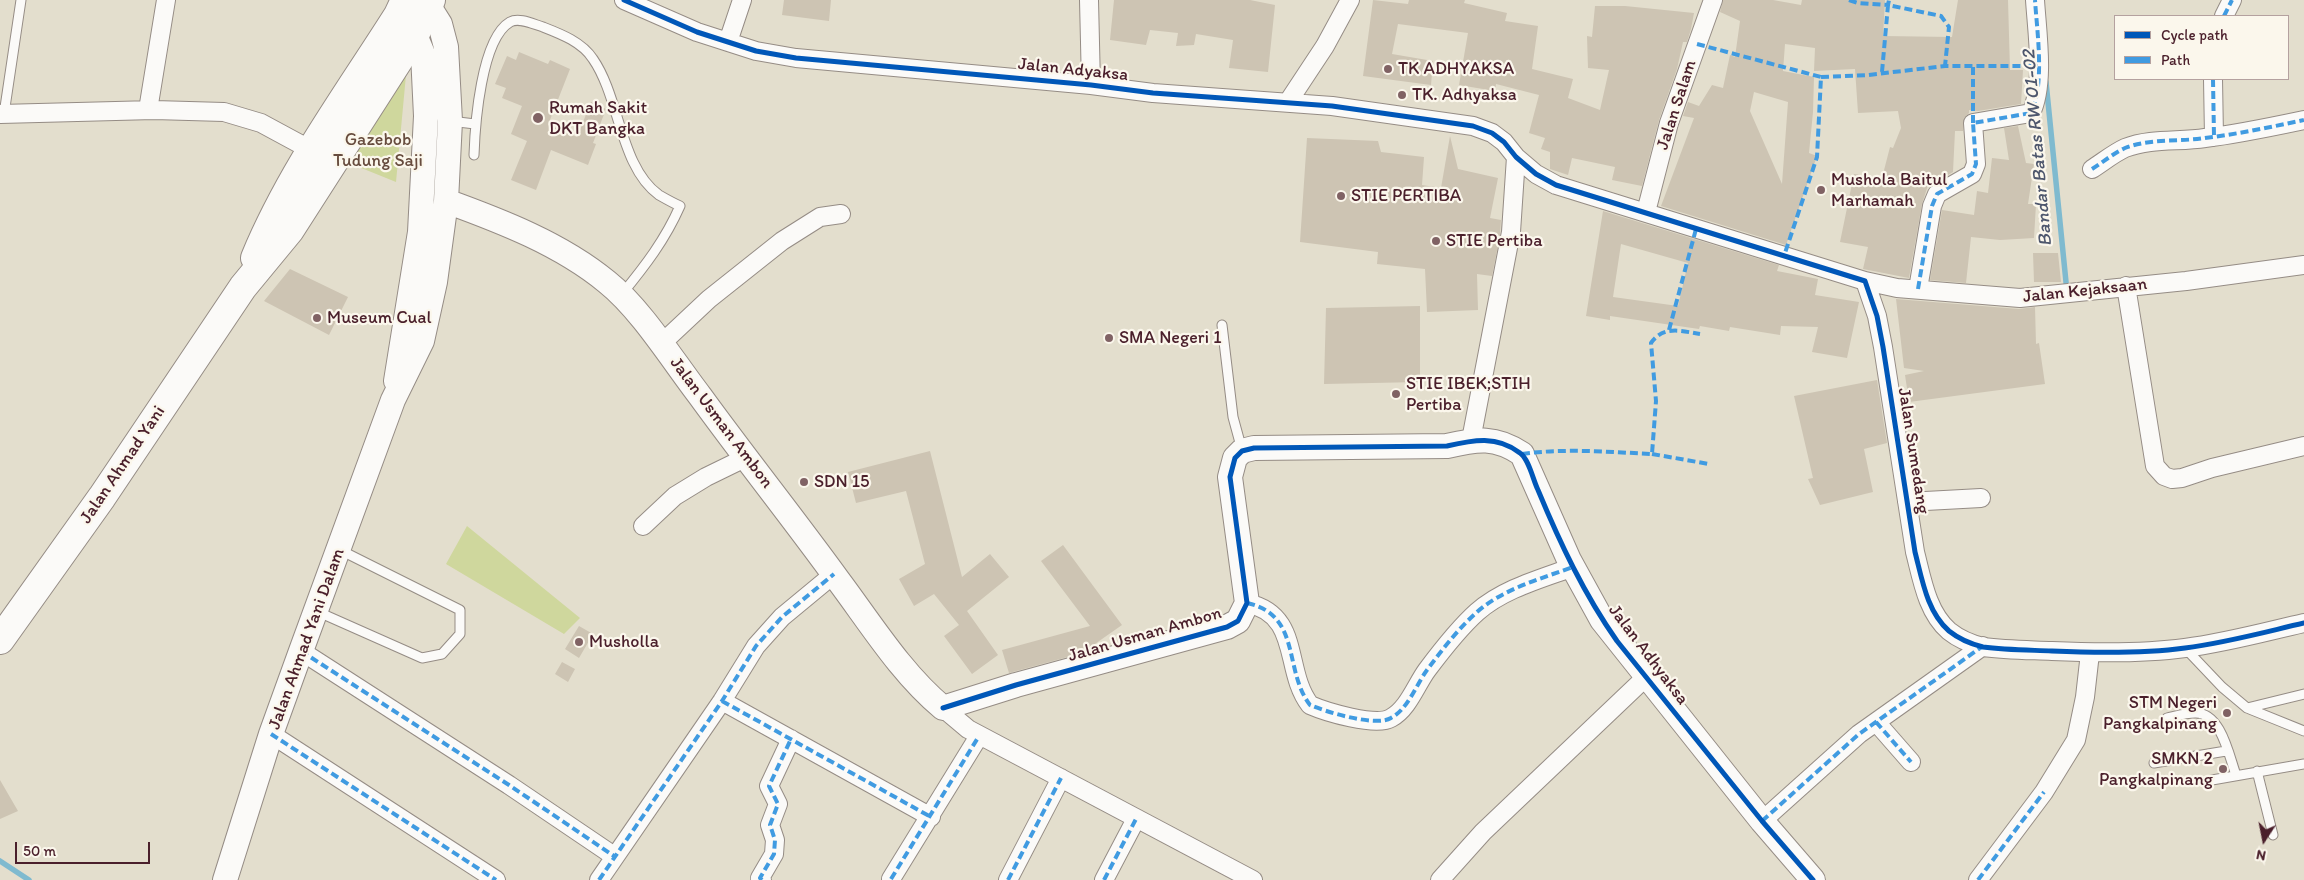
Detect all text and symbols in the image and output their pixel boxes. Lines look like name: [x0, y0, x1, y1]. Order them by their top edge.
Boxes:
legend: [2114, 15, 2289, 80]
text: Cycle path: [2161, 26, 2228, 44]
water label: Bandar Batas RW 01-02: [2018, 49, 2058, 247]
text: Path: [2161, 51, 2190, 69]
street label: Jalan Adyaksa: [1017, 53, 1129, 87]
street label: Jalan Salam: [1652, 57, 1702, 153]
place label: TK ADHYAKSA: [1398, 58, 1514, 80]
marker: TK ADHYAKSA: [1382, 63, 1394, 75]
place label: TK. Adhyaksa: [1412, 84, 1517, 106]
marker: TK. Adhyaksa: [1396, 89, 1408, 101]
place label: Rumah Sakit DKT Bangka: [549, 97, 647, 140]
marker: Rumah Sakit DKT Bangka: [531, 111, 545, 125]
park label: Gazebob Tudung Saji: [333, 129, 423, 172]
place label: Mushola Baitul Marhamah: [1831, 169, 1947, 212]
marker: Mushola Baitul Marhamah: [1815, 184, 1827, 196]
place label: STIE PERTIBA: [1351, 185, 1461, 207]
marker: STIE PERTIBA: [1335, 190, 1347, 202]
place label: STIE Pertiba: [1446, 230, 1543, 252]
marker: STIE Pertiba: [1430, 235, 1442, 247]
street label: Jalan Kejaksaan: [2022, 274, 2148, 308]
place label: Museum Cual: [327, 307, 432, 329]
marker: Museum Cual: [311, 312, 323, 324]
place label: SMA Negeri 1: [1119, 327, 1221, 349]
marker: SMA Negeri 1: [1103, 332, 1115, 344]
street label: Jalan Usman Ambon: [665, 353, 777, 493]
place label: STIE IBEK;STIH Pertiba: [1406, 373, 1531, 416]
street label: Jalan Sumedang: [1892, 386, 1934, 516]
marker: STIE IBEK;STIH Pertiba: [1390, 388, 1402, 400]
street label: Jalan Ahmad Yani: [76, 402, 170, 528]
place label: SDN 15: [814, 471, 870, 493]
marker: SDN 15: [798, 476, 810, 488]
street label: Jalan Ahmad Yani Dalam: [264, 545, 350, 733]
street label: Jalan Adhyaksa: [1603, 601, 1693, 709]
street label: Jalan Usman Ambon: [1066, 603, 1224, 667]
place label: Musholla: [589, 631, 659, 653]
marker: Musholla: [573, 636, 585, 648]
place label: STM Negeri Pangkalpinang: [2103, 692, 2217, 734]
marker: STM Negeri Pangkalpinang: [2221, 707, 2233, 719]
place label: SMKN 2 Pangkalpinang: [2099, 748, 2213, 791]
marker: SMKN 2 Pangkalpinang: [2217, 763, 2229, 775]
north arrow: [2239, 815, 2289, 865]
scale bar: [18, 832, 152, 864]
text: 50 m: [23, 842, 56, 860]
text: N: [2255, 846, 2267, 864]

